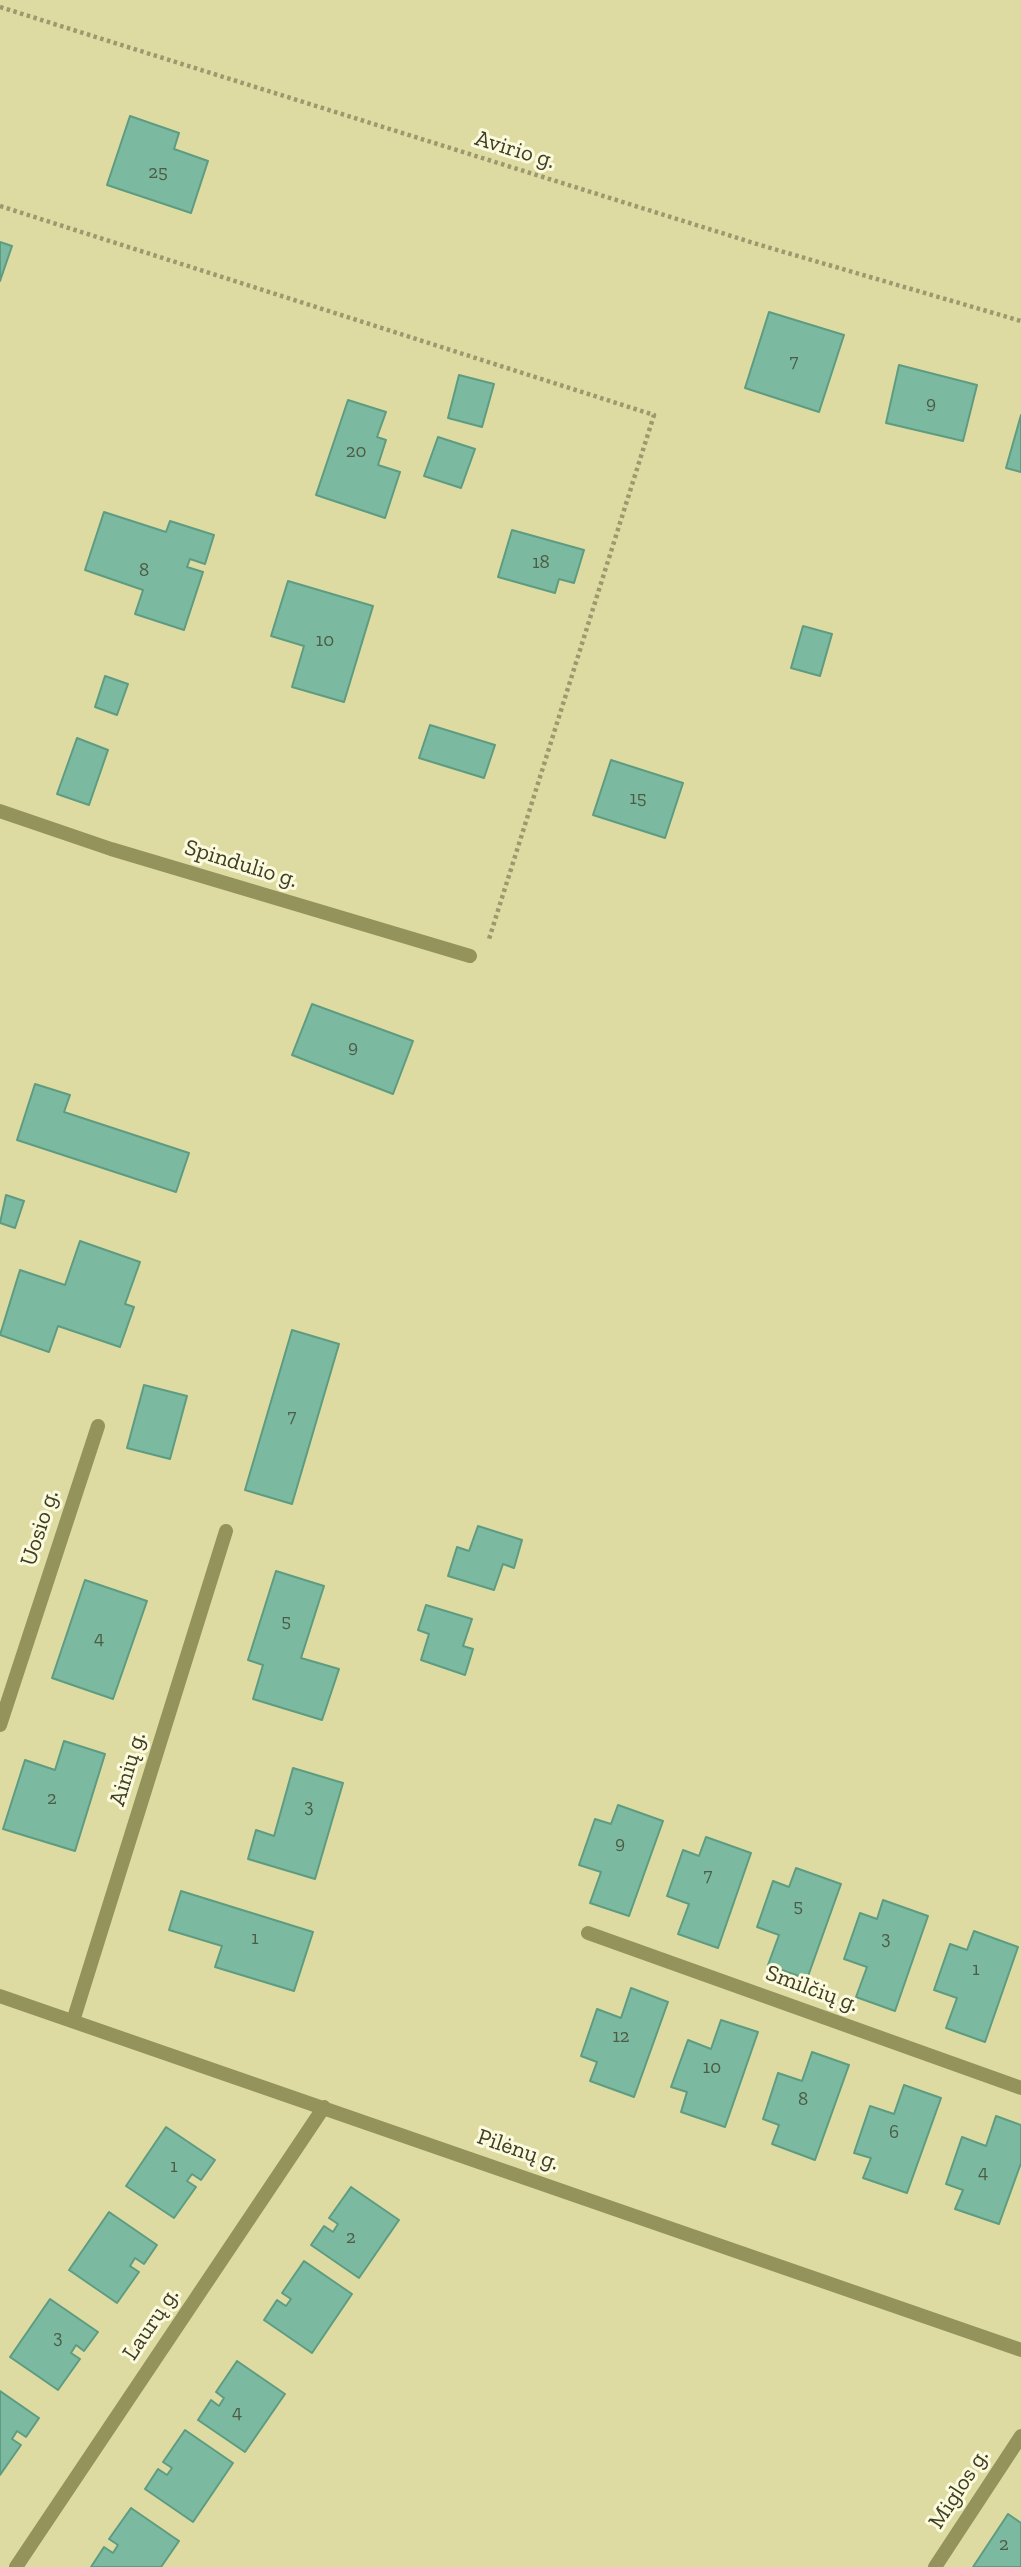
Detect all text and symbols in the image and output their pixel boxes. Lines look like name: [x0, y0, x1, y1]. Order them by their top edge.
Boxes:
street label: Avirio g.: [472, 125, 558, 175]
house number: 25: [148, 162, 168, 184]
house number: 7: [790, 351, 798, 373]
house number: 9: [926, 393, 936, 415]
house number: 20: [346, 441, 366, 463]
house number: 18: [532, 552, 550, 574]
house number: 8: [139, 560, 149, 582]
house number: 10: [316, 630, 334, 652]
house number: 15: [629, 788, 647, 810]
street label: Spindulio g.: [181, 834, 301, 894]
house number: 9: [348, 1037, 358, 1059]
house number: 7: [288, 1406, 296, 1428]
street label: Uosio g.: [15, 1487, 65, 1569]
house number: 5: [281, 1611, 291, 1633]
house number: 4: [94, 1628, 104, 1650]
street label: Ainių g.: [104, 1729, 152, 1809]
house number: 2: [47, 1788, 57, 1810]
house number: 3: [304, 1796, 314, 1818]
house number: 9: [615, 1833, 625, 1855]
house number: 7: [704, 1865, 712, 1887]
house number: 5: [793, 1896, 803, 1918]
house number: 1: [251, 1928, 259, 1950]
house number: 3: [881, 1928, 891, 1950]
street label: Smilčių g.: [762, 1959, 862, 2019]
house number: 1: [972, 1959, 980, 1981]
house number: 12: [612, 2026, 630, 2048]
house number: 10: [703, 2057, 721, 2079]
house number: 8: [798, 2089, 808, 2111]
house number: 6: [889, 2122, 899, 2144]
street label: Pilėnų g.: [473, 2123, 563, 2177]
house number: 1: [170, 2156, 178, 2178]
house number: 4: [978, 2162, 988, 2184]
house number: 2: [346, 2227, 356, 2249]
street label: Laurų g.: [117, 2283, 185, 2365]
house number: 3: [53, 2327, 63, 2349]
house number: 4: [232, 2402, 242, 2424]
street label: Miglos g.: [923, 2444, 995, 2534]
house number: 2: [999, 2534, 1009, 2556]

